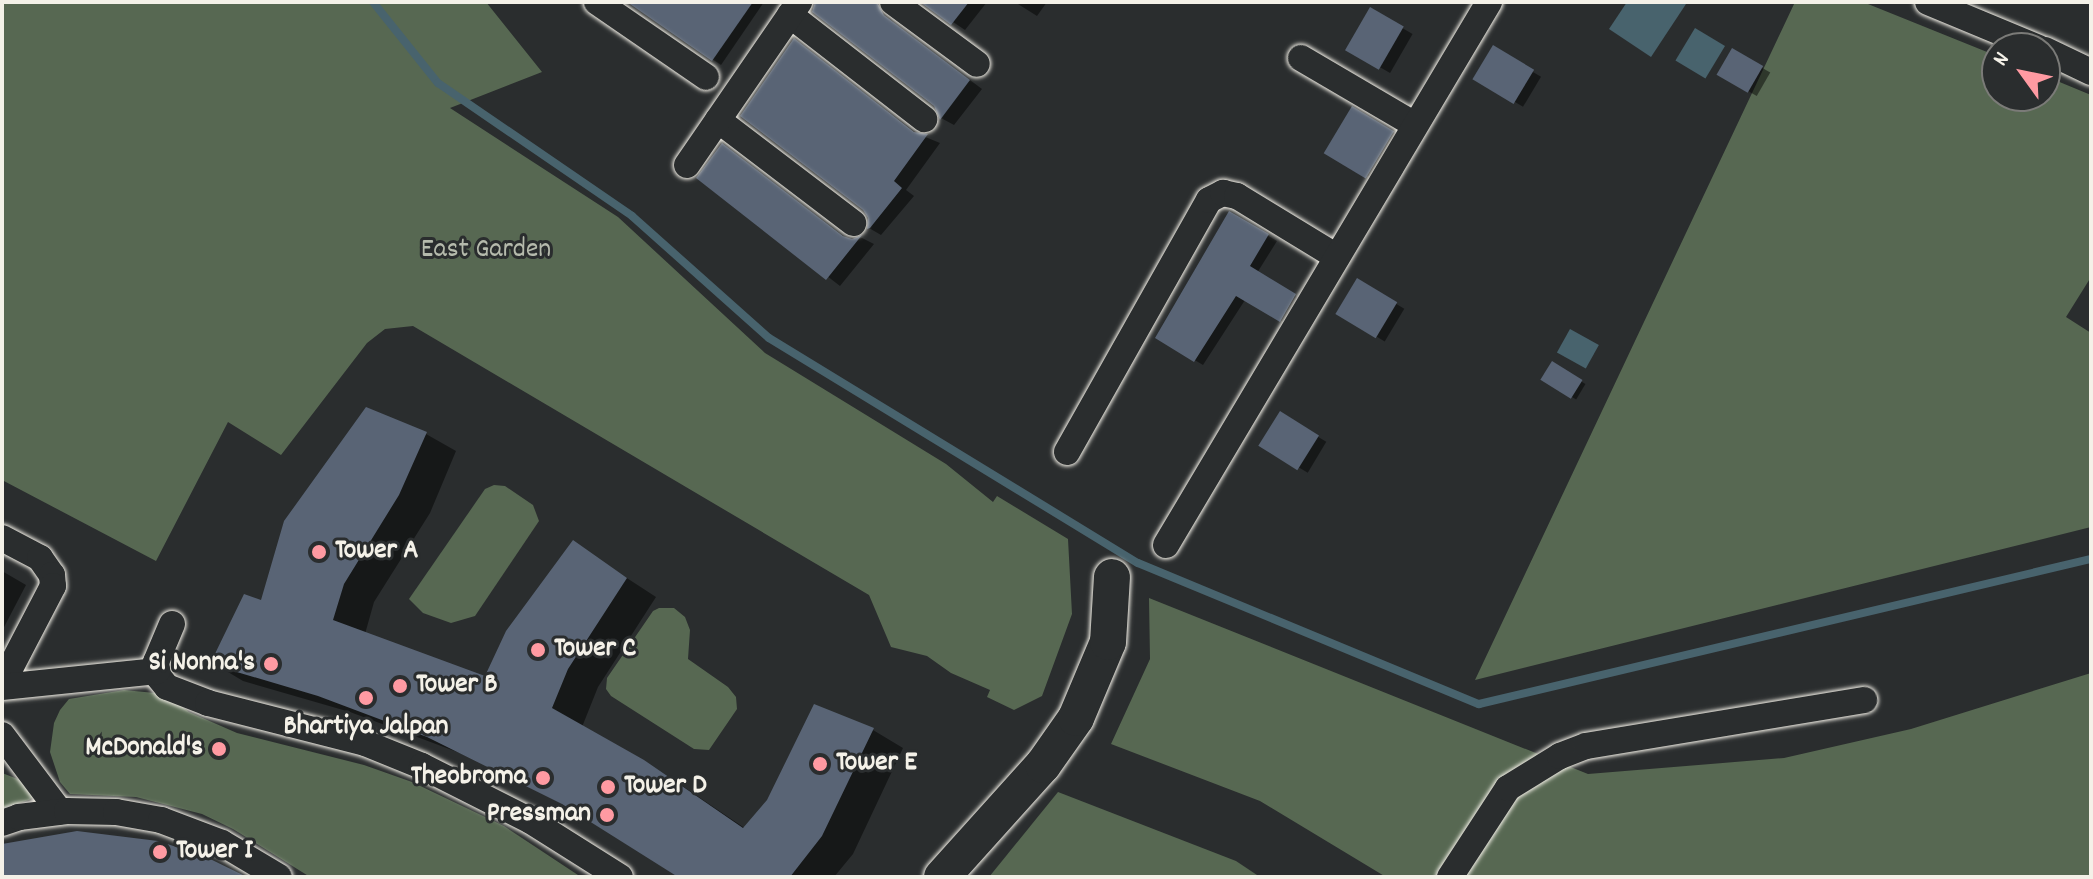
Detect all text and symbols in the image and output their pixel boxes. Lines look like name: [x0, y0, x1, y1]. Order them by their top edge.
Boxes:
north arrow: [1981, 32, 2061, 112]
text: N: [1986, 47, 2018, 73]
park label: East Garden: [421, 234, 551, 268]
place label: Tower A: [335, 535, 419, 569]
marker: Tower A: [310, 543, 328, 561]
place label: Tower C: [554, 633, 636, 667]
marker: Tower C: [529, 641, 547, 659]
place label: Si Nonna's: [149, 647, 255, 681]
marker: Si Nonna's: [262, 655, 280, 673]
place label: Tower B: [416, 669, 498, 703]
marker: Tower B: [391, 677, 409, 695]
marker: Bhartiya Jalpan: [357, 689, 375, 707]
place label: Bhartiya Jalpan: [284, 711, 448, 745]
place label: McDonald's: [85, 732, 203, 766]
marker: McDonald's: [210, 740, 228, 758]
place label: Tower E: [836, 747, 917, 781]
marker: Tower E: [811, 755, 829, 773]
place label: Theobroma: [411, 761, 527, 795]
marker: Theobroma: [534, 769, 552, 787]
place label: Tower D: [624, 770, 707, 804]
marker: Tower D: [599, 778, 617, 796]
place label: Pressman: [487, 798, 591, 832]
marker: Pressman: [598, 806, 616, 824]
place label: Tower I: [176, 835, 253, 869]
marker: Tower I: [151, 843, 169, 861]

